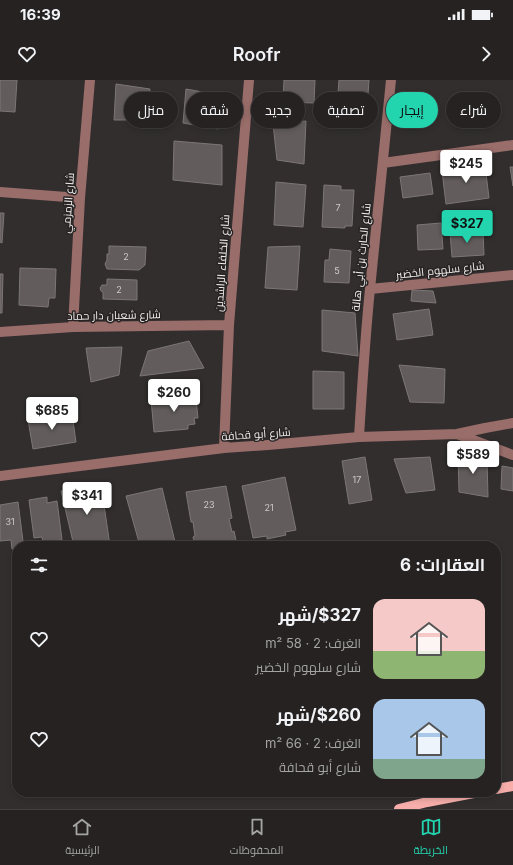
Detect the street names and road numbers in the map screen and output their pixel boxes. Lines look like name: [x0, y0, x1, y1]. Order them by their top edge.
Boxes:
street label: شارع الزمزمي: [59, 172, 79, 234]
street label: شارع الحارث بن أبي هالة: [348, 202, 376, 312]
street label: شارع الخلفاء الراشدين: [212, 214, 233, 312]
street label: شارع سلهوم الخضير: [394, 258, 485, 283]
street label: شارع شعبان دار حماد: [67, 307, 161, 324]
street label: شارع أبو قحافة: [221, 425, 291, 444]

